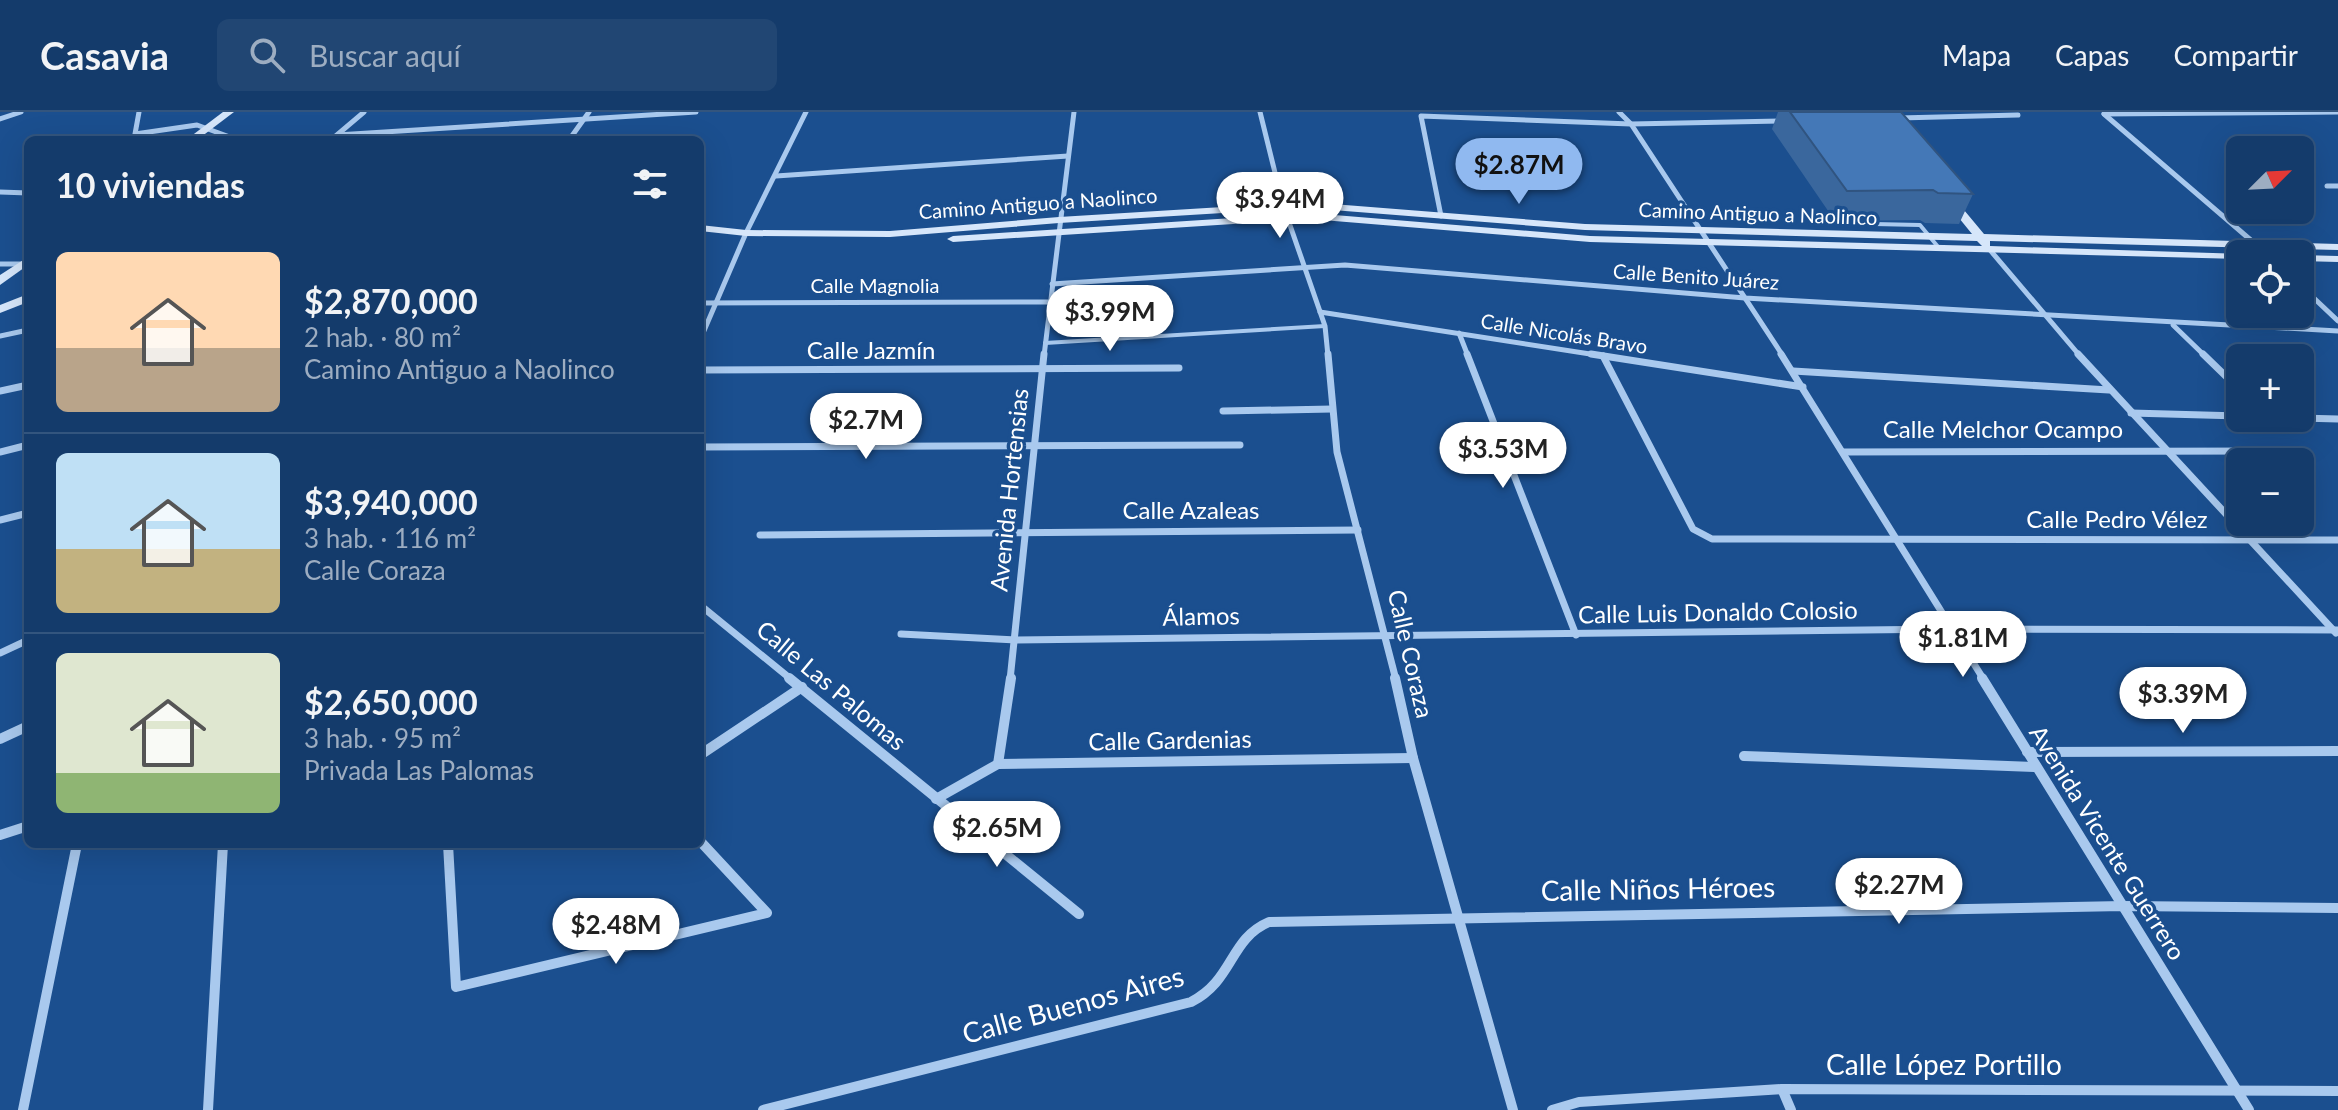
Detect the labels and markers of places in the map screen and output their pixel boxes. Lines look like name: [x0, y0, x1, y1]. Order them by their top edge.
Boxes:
pin: $2.87M: [1454, 138, 1584, 206]
pin: $3.94M: [1215, 172, 1345, 240]
pin: $3.99M: [1045, 285, 1175, 353]
pin: $2.7M: [810, 393, 922, 461]
pin: $3.53M: [1438, 422, 1568, 490]
pin: $1.81M: [1898, 611, 2028, 679]
pin: $3.39M: [2118, 667, 2248, 735]
pin: $2.65M: [932, 801, 1062, 869]
pin: $2.27M: [1834, 858, 1964, 926]
pin: $2.48M: [551, 898, 681, 966]

